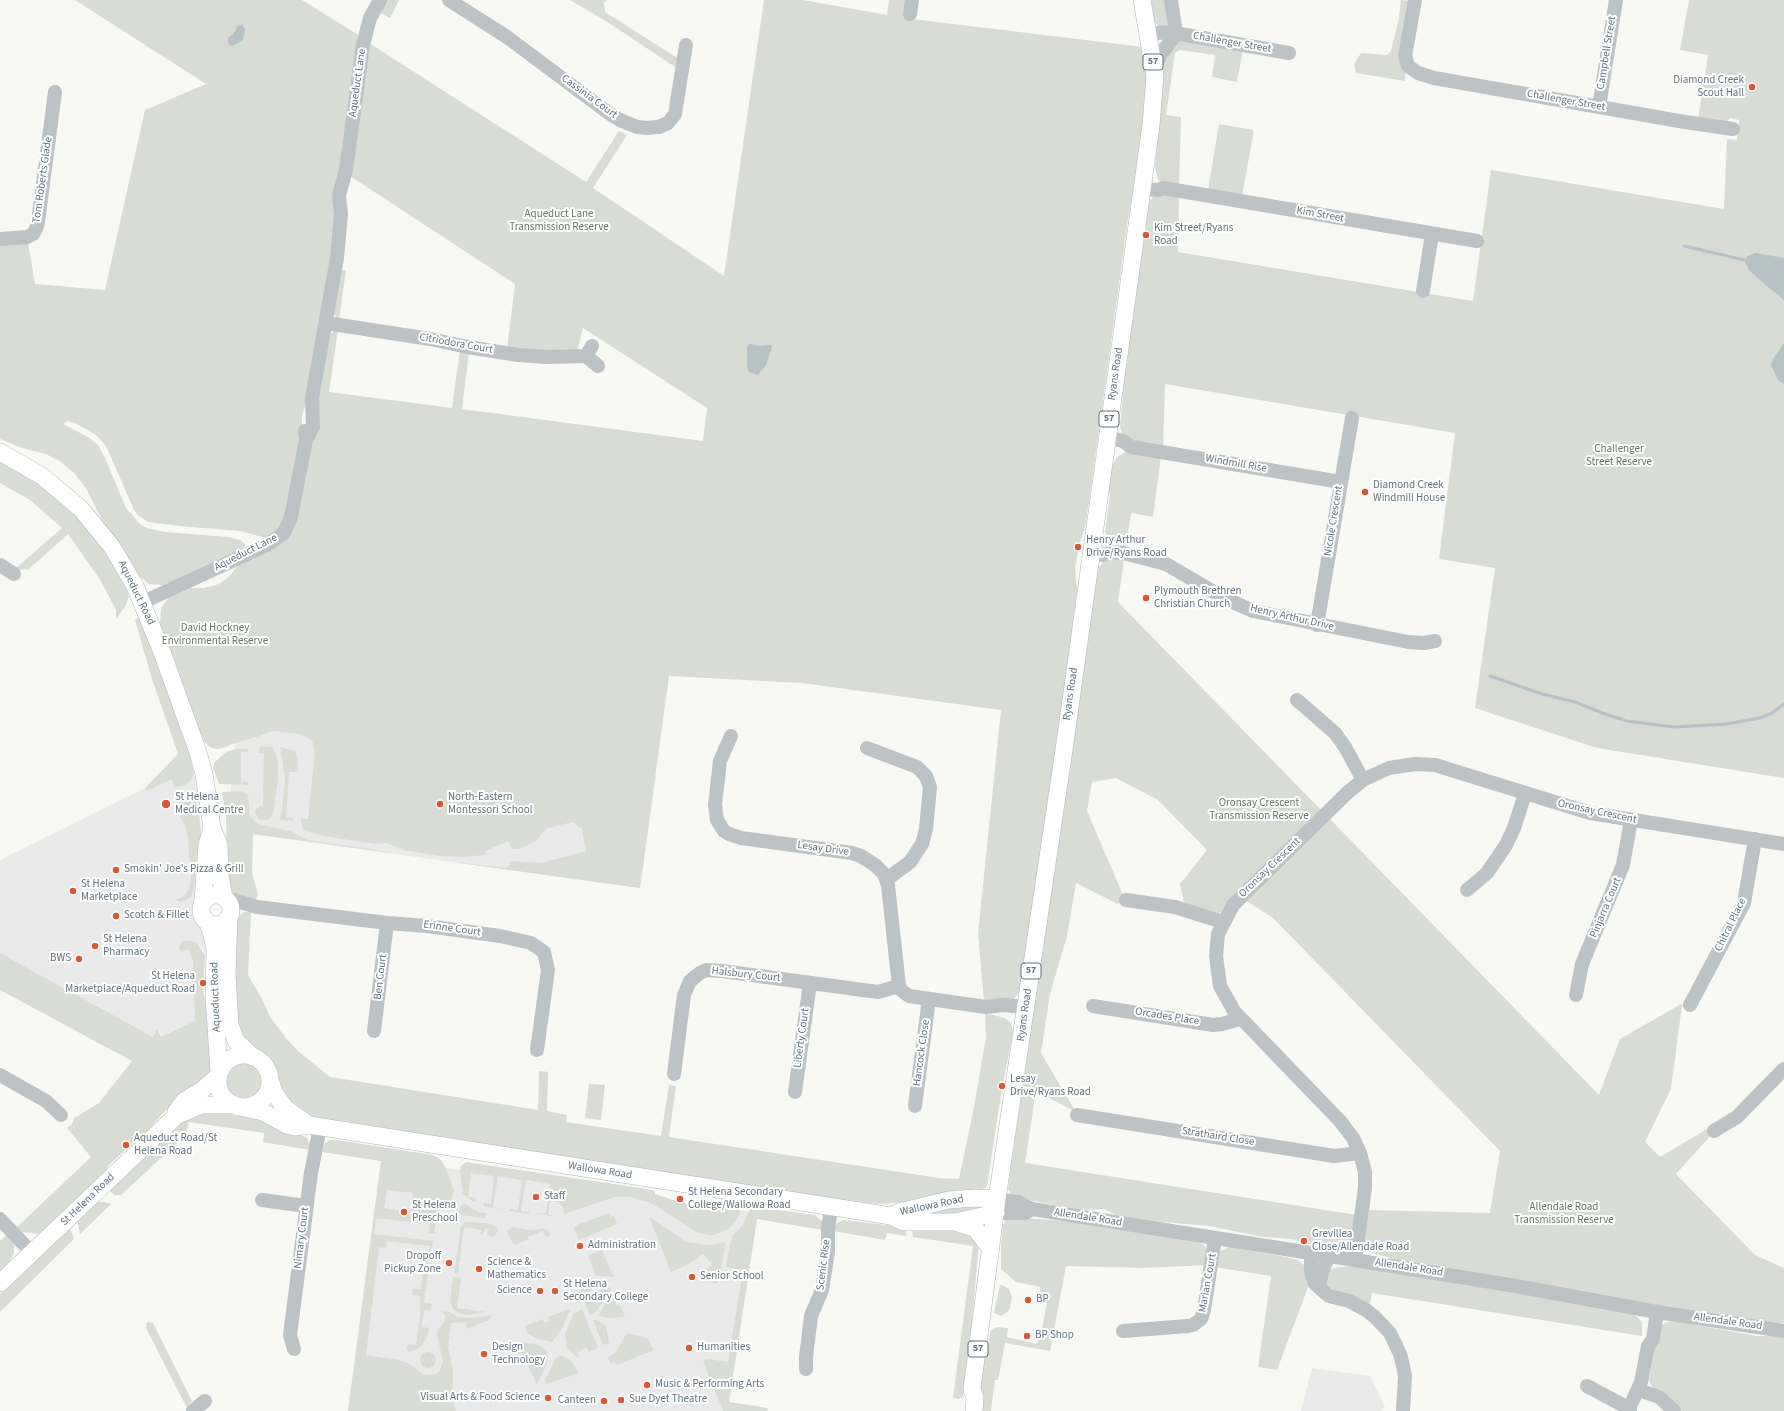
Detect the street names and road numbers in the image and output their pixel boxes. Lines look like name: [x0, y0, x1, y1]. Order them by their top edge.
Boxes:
street label: Campbell Street: [1595, 15, 1619, 91]
street label: Challenger Street: [1192, 30, 1272, 56]
street label: Aqueduct Lane: [347, 48, 369, 118]
road number: 57: [1143, 54, 1163, 70]
street label: Cassinia Court: [558, 72, 620, 122]
street label: Challenger Street: [1526, 88, 1606, 114]
street label: Tom Roberts Glade: [30, 136, 56, 224]
street label: Kim Street: [1295, 204, 1345, 226]
street label: Citriodora Court: [418, 331, 494, 357]
street label: Ryans Road: [1106, 347, 1126, 401]
road number: 57: [1099, 411, 1119, 427]
street label: Windmill Rise: [1204, 452, 1268, 476]
street label: Nicole Crescent: [1322, 485, 1346, 557]
street label: Aqueduct Lane: [212, 532, 280, 574]
street label: Aqueduct Road: [115, 559, 157, 627]
street label: Henry Arthur Drive: [1249, 602, 1335, 634]
street label: Ryans Road: [1061, 667, 1081, 721]
street label: Oronsay Crescent: [1556, 797, 1638, 827]
street label: Oronsay Crescent: [1236, 835, 1304, 901]
street label: Lesay Drive: [796, 839, 850, 859]
street label: Pinjarra Court: [1587, 876, 1625, 940]
street label: Chitral Place: [1712, 896, 1750, 954]
street label: Erinne Court: [422, 918, 482, 940]
street label: Ben Court: [372, 953, 390, 1001]
street label: Aqueduct Road: [208, 962, 224, 1032]
road number: 57: [1021, 963, 1041, 979]
street label: Halsbury Court: [711, 965, 781, 985]
street label: Ryans Road: [1015, 988, 1035, 1042]
street label: Orcades Place: [1134, 1005, 1200, 1029]
street label: Liberty Court: [791, 1007, 813, 1069]
street label: Hancock Close: [911, 1019, 933, 1087]
street label: Strathaird Close: [1181, 1125, 1255, 1149]
street label: Wallowa Road: [567, 1159, 633, 1183]
street label: St Helena Road: [58, 1171, 118, 1229]
street label: Wallowa Road: [899, 1193, 965, 1219]
street label: Allendale Road: [1053, 1206, 1123, 1230]
street label: Nimary Court: [292, 1207, 312, 1269]
street label: Scenic Rise: [814, 1239, 834, 1291]
street label: Marian Court: [1196, 1253, 1220, 1313]
street label: Allendale Road: [1374, 1256, 1444, 1280]
street label: Allendale Road: [1693, 1311, 1763, 1333]
road number: 57: [968, 1341, 988, 1357]

